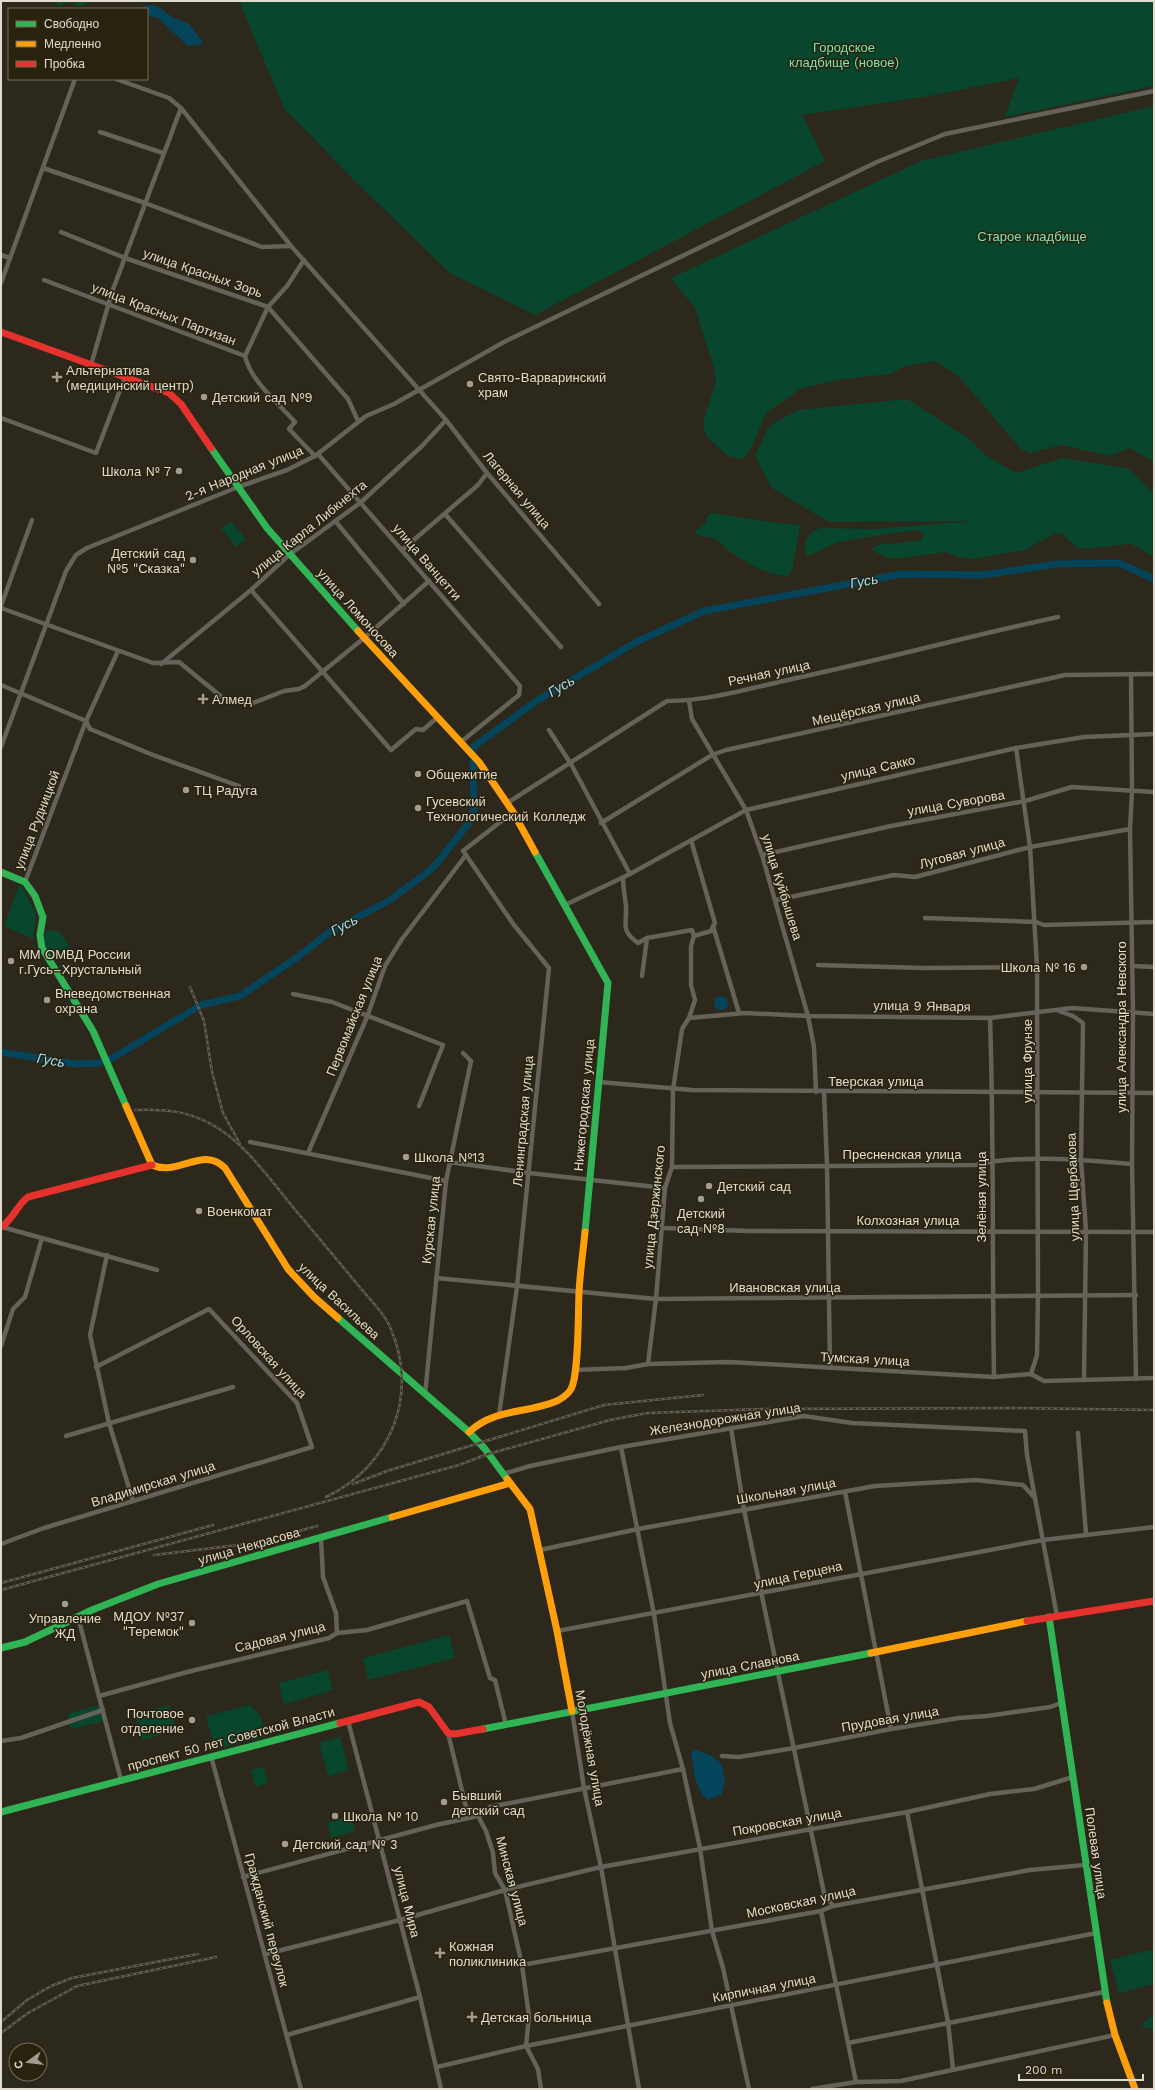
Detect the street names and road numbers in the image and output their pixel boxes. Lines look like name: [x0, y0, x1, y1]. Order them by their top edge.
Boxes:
street label: улица Красных Зорь: [141, 246, 265, 301]
street label: улица Красных Партизан: [90, 280, 238, 348]
street label: 2-я Народная улица: [183, 442, 306, 503]
street label: Лагерная улица: [480, 448, 554, 532]
street label: улица Карла Либкнехта: [249, 477, 370, 579]
street label: улица Ванцетти: [390, 521, 464, 603]
street label: улица Ломоносова: [314, 565, 402, 661]
street label: Речная улица: [727, 657, 812, 689]
street label: Мещёрская улица: [811, 689, 922, 729]
street label: улица Сакко: [839, 752, 917, 784]
street label: улица Рудницкой: [11, 768, 63, 872]
street label: улица Суворова: [906, 787, 1007, 819]
street label: улица Куйбышева: [759, 832, 805, 942]
street label: Луговая улица: [918, 834, 1007, 872]
street label: улица Александра Невского: [1114, 941, 1129, 1113]
street label: Первомайская улица: [323, 953, 385, 1078]
street label: улица 9 Января: [873, 998, 971, 1014]
street label: улица Фрунзе: [1020, 1019, 1035, 1103]
street label: Нижегородская улица: [571, 1037, 597, 1172]
street label: Ленинградская улица: [510, 1054, 536, 1187]
street label: Тверская улица: [828, 1074, 925, 1089]
street label: улица Щербакова: [1064, 1132, 1082, 1241]
street label: улица Дзержинского: [640, 1145, 668, 1269]
street label: Пресненская улица: [843, 1147, 962, 1162]
street label: Зелёная улица: [974, 1151, 989, 1243]
street label: Курская улица: [419, 1175, 443, 1265]
street label: Колхозная улица: [856, 1213, 960, 1228]
street label: улица Васильева: [295, 1260, 383, 1343]
street label: Ивановская улица: [729, 1280, 841, 1295]
street label: Орловская улица: [228, 1313, 310, 1402]
street label: Тумская улица: [820, 1349, 911, 1369]
street label: Железнодорожная улица: [648, 1400, 802, 1438]
street label: Владимирская улица: [89, 1458, 217, 1510]
street label: Школьная улица: [735, 1475, 838, 1507]
street label: улица Некрасова: [197, 1524, 302, 1568]
street label: улица Герцена: [753, 1558, 844, 1592]
street label: Садовая улица: [233, 1618, 328, 1656]
street label: улица Славнова: [700, 1648, 801, 1682]
street label: Молодёжная улица: [572, 1689, 608, 1808]
street label: Прудовая улица: [840, 1703, 941, 1735]
street label: проспект 50 лет Советской Власти: [126, 1704, 336, 1774]
street label: Покровская улица: [731, 1805, 843, 1839]
street label: Полевая улица: [1082, 1806, 1110, 1901]
street label: Минская улица: [493, 1835, 531, 1928]
street label: Гражданский переулок: [242, 1851, 292, 1989]
street label: улица Мира: [391, 1865, 423, 1940]
street label: Московская улица: [745, 1883, 858, 1921]
street label: Кирпичная улица: [711, 1970, 818, 2005]

